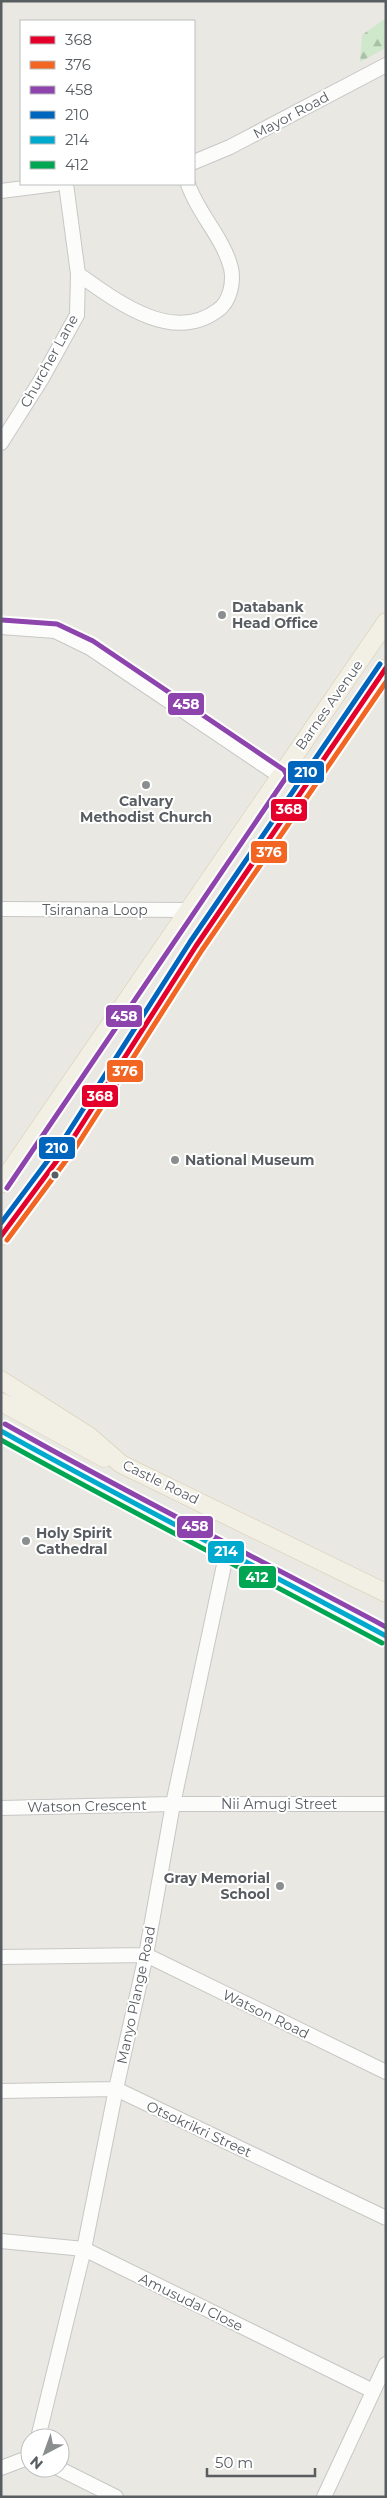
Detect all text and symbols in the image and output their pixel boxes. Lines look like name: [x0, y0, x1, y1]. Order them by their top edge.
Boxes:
legend: [20, 20, 195, 185]
text: 368: [65, 30, 92, 49]
text: 376: [65, 55, 91, 74]
text: 458: [65, 80, 93, 99]
street label: Mayor Road: [250, 87, 332, 143]
text: 210: [65, 105, 89, 124]
text: 214: [65, 130, 89, 149]
text: 412: [65, 155, 88, 174]
street label: Churcher Lane: [16, 311, 82, 411]
place label: Databank Head Office: [232, 598, 318, 632]
marker: Databank Head Office: [216, 609, 228, 621]
street label: Barnes Avenue: [291, 657, 367, 753]
line badge: 458: [167, 692, 205, 716]
text: 458: [172, 695, 200, 713]
line badge: 210: [287, 760, 325, 784]
text: 210: [294, 763, 318, 781]
marker: Calvary Methodist Church: [140, 779, 152, 791]
place label: Calvary Methodist Church: [80, 792, 212, 826]
line badge: 368: [270, 798, 308, 822]
text: 368: [275, 800, 302, 818]
line badge: 376: [250, 840, 288, 864]
text: 376: [255, 843, 282, 861]
street label: Tsiranana Loop: [42, 901, 148, 919]
line badge: 458: [105, 1004, 143, 1028]
text: 458: [110, 1007, 138, 1025]
line badge: 376: [106, 1059, 144, 1083]
text: 376: [111, 1062, 138, 1080]
line badge: 368: [81, 1084, 119, 1108]
text: 368: [86, 1087, 113, 1105]
line badge: 210: [38, 1136, 76, 1160]
text: 210: [45, 1139, 69, 1157]
place label: National Museum: [185, 1151, 314, 1169]
marker: National Museum: [169, 1154, 181, 1166]
unlabelled marker: [50, 1170, 60, 1180]
street label: Castle Road: [120, 1456, 202, 1508]
line badge: 458: [176, 1515, 214, 1539]
text: 458: [181, 1517, 209, 1535]
place label: Holy Spirit Cathedral: [36, 1524, 112, 1558]
marker: Holy Spirit Cathedral: [20, 1535, 32, 1547]
line badge: 214: [207, 1540, 245, 1564]
text: 214: [214, 1542, 238, 1560]
line badge: 412: [238, 1565, 277, 1589]
text: 412: [245, 1568, 269, 1586]
street label: Nii Amugi Street: [221, 1795, 337, 1813]
street label: Watson Crescent: [27, 1796, 147, 1816]
place label: Gray Memorial School: [164, 1869, 270, 1903]
marker: Gray Memorial School: [274, 1880, 286, 1892]
street label: Manyo Plange Road: [113, 1924, 159, 2066]
street label: Watson Road: [220, 1985, 312, 2043]
street label: Otsokrikri Street: [143, 2097, 255, 2161]
street label: Amusudal Close: [136, 2269, 246, 2335]
north arrow: [20, 2428, 70, 2478]
scale bar: [207, 2446, 314, 2478]
text: N: [26, 2452, 47, 2473]
text: 50 m: [215, 2453, 253, 2472]

